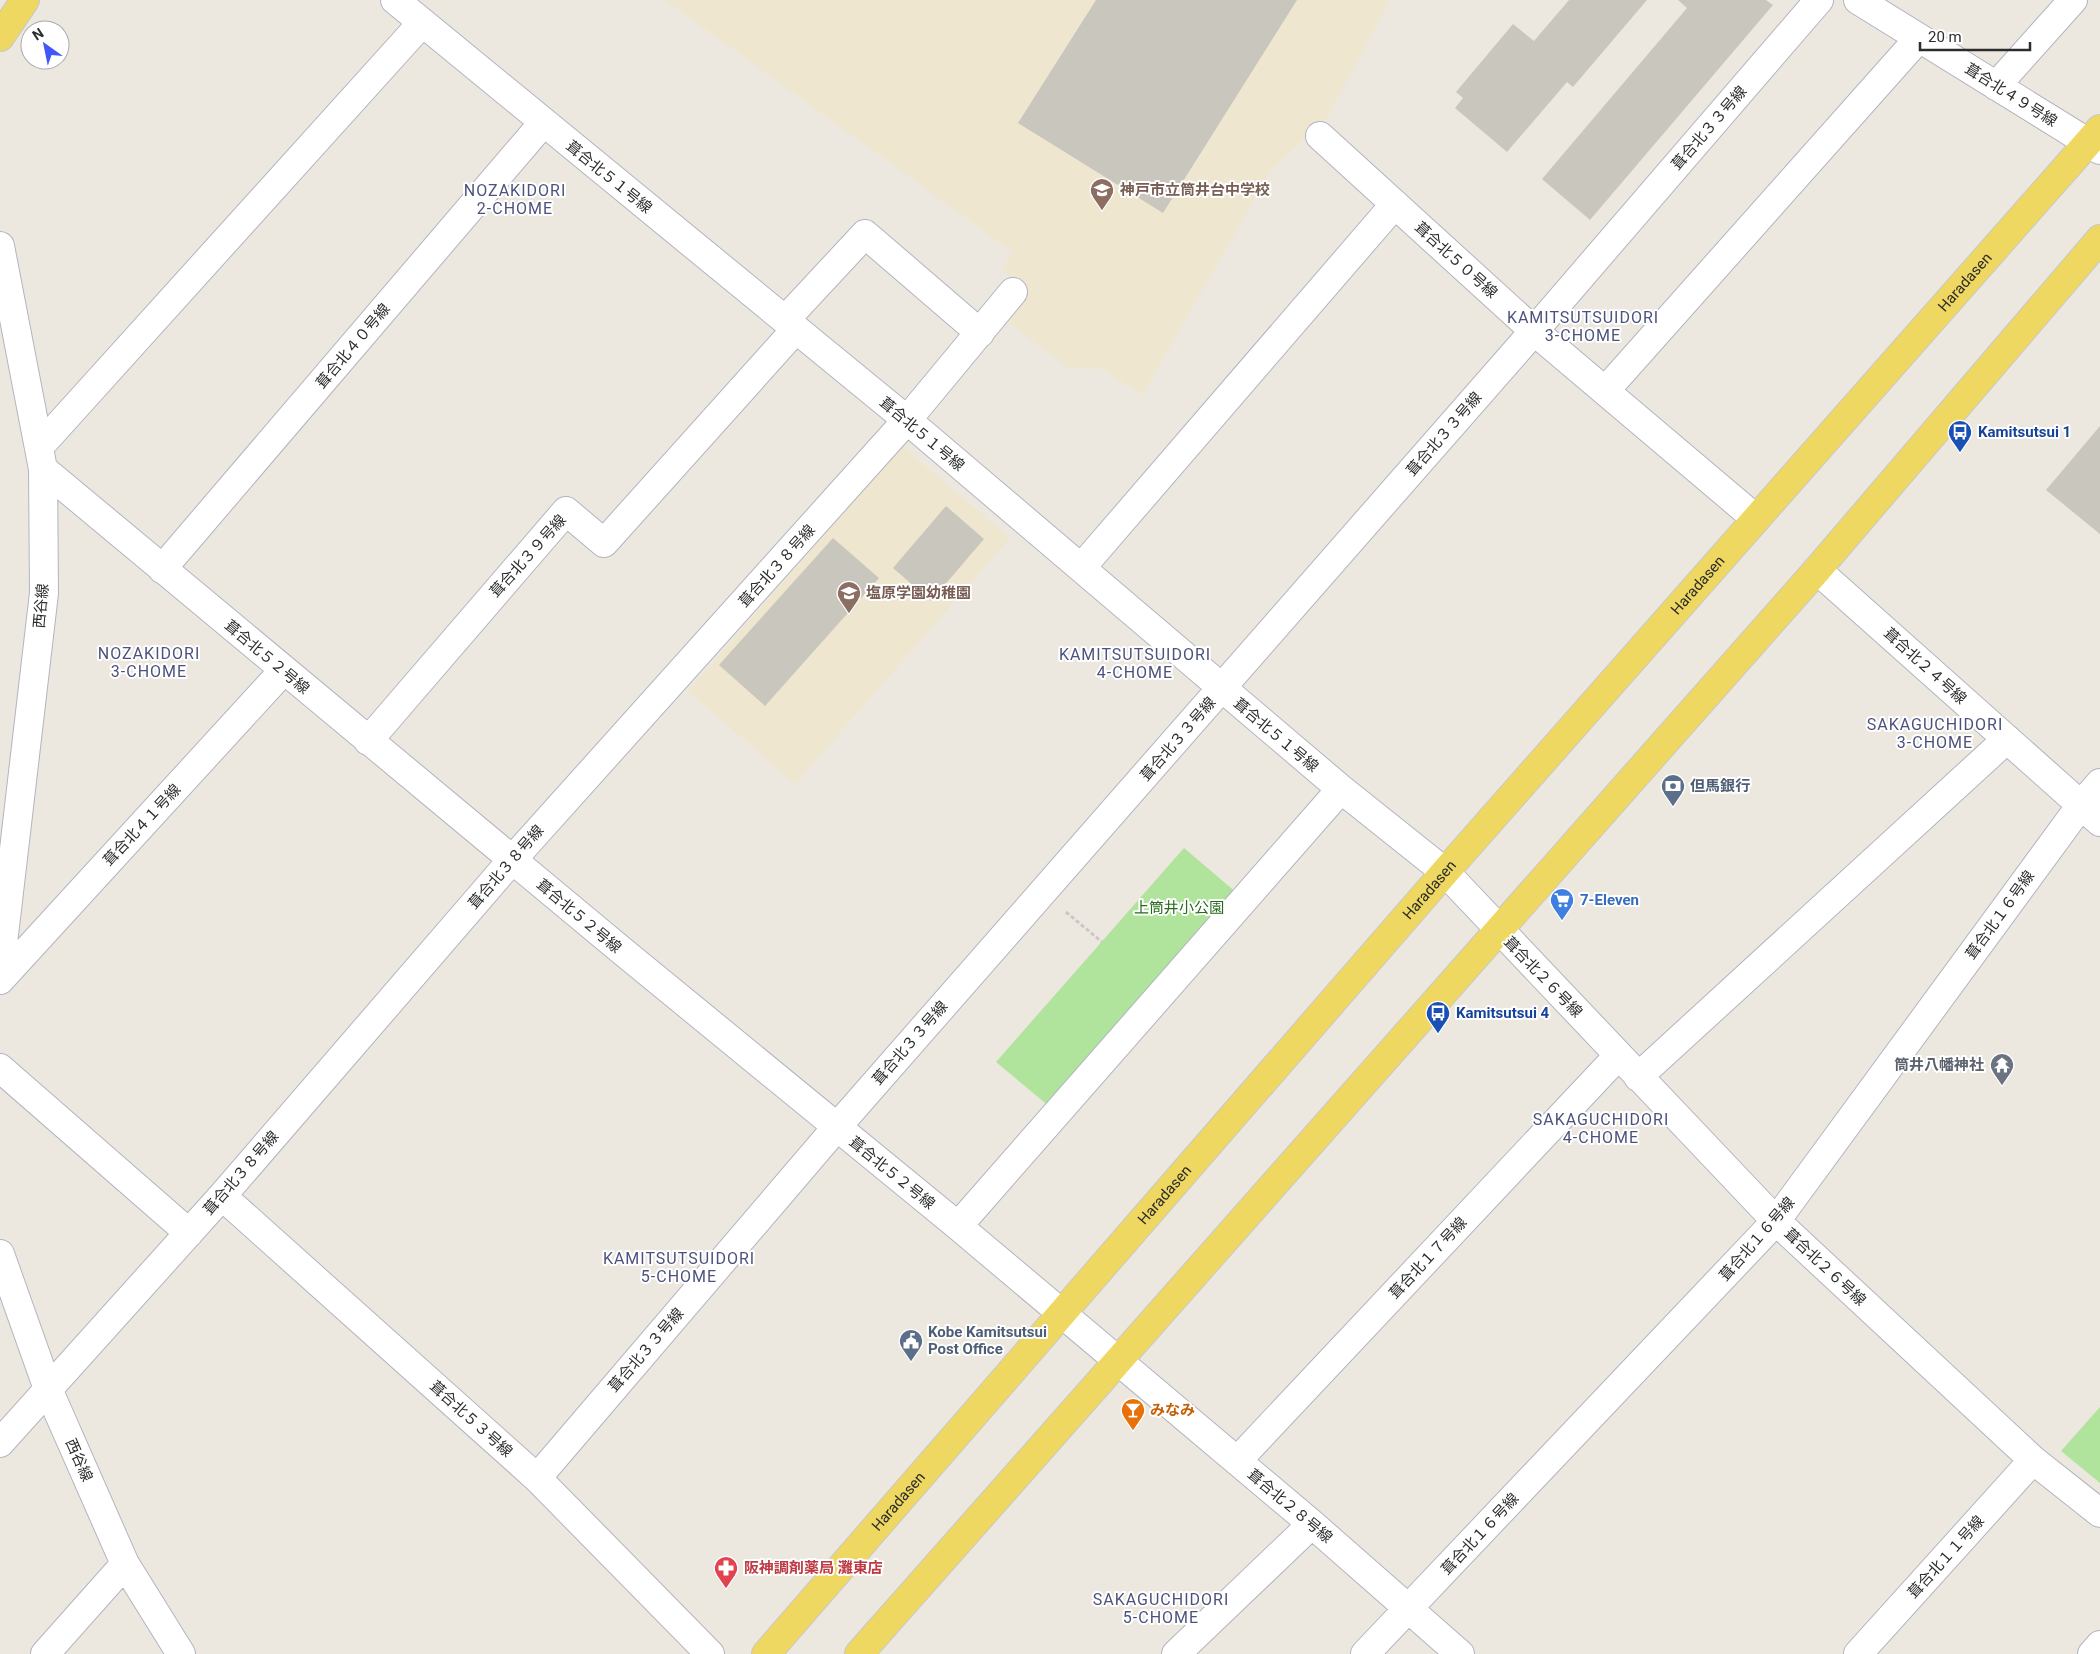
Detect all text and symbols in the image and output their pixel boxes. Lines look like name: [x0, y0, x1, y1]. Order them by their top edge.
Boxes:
north arrow: [20, 20, 70, 70]
scale bar: [1920, 20, 2030, 52]
text: N: [29, 25, 46, 44]
text: 20 m: [1928, 28, 1962, 46]
street label: 葺合北４９号線: [1962, 60, 2060, 130]
street label: 葺合北３３号線: [1668, 82, 1750, 174]
street label: 葺合北５１号線: [563, 137, 655, 217]
school or university icon: 神戸市立筒井台中学校: [1089, 177, 1115, 211]
district label: NOZAKIDORI 2-CHOME: [464, 181, 566, 218]
place label: 神戸市立筒井台中学校: [1119, 181, 1270, 199]
street label: 葺合北５０号線: [1411, 218, 1501, 302]
street label: Haradasen: [1934, 249, 1996, 315]
street label: 葺合北４０号線: [312, 300, 394, 392]
district label: KAMITSUTSUIDORI 3-CHOME: [1507, 308, 1659, 345]
street label: 葺合北３３号線: [1403, 388, 1485, 480]
street label: 葺合北５１号線: [876, 393, 968, 475]
bus stop icon: Kamitsutsui 1: [1947, 419, 1973, 453]
place label: Kamitsutsui 1: [1978, 423, 2071, 441]
street label: 葺合北３９号線: [486, 511, 570, 601]
street label: 葺合北３８号線: [735, 521, 819, 611]
street label: Haradasen: [1667, 552, 1729, 618]
school or university icon: 塩原学園幼稚園: [836, 580, 862, 614]
street label: 西谷線: [30, 583, 52, 629]
place label: 塩原学園幼稚園: [866, 584, 971, 602]
street label: 葺合北５２号線: [221, 616, 313, 698]
street label: 葺合北２４号線: [1880, 624, 1970, 708]
district label: NOZAKIDORI 3-CHOME: [98, 644, 200, 681]
district label: KAMITSUTSUIDORI 4-CHOME: [1059, 645, 1211, 682]
street label: 葺合北３３号線: [1137, 693, 1219, 785]
street label: 葺合北５１号線: [1230, 694, 1322, 776]
district label: SAKAGUCHIDORI 3-CHOME: [1867, 715, 2003, 752]
bank icon: 但馬銀行: [1660, 773, 1686, 807]
place label: 但馬銀行: [1690, 777, 1750, 795]
street label: 葺合北４１号線: [100, 780, 184, 870]
street label: 葺合北３８号線: [465, 821, 547, 913]
street label: Haradasen: [1399, 857, 1460, 923]
street label: 葺合北１６号線: [1962, 867, 2038, 963]
street label: 葺合北５２号線: [533, 875, 625, 957]
supermarket icon: 7-Eleven: [1549, 887, 1575, 921]
place label: 7-Eleven: [1580, 891, 1639, 909]
park label: 上筒井小公園: [1134, 899, 1224, 917]
street label: 葺合北２６号線: [1500, 933, 1586, 1021]
street label: 葺合北３３号線: [869, 997, 951, 1089]
bus stop icon: Kamitsutsui 4: [1425, 1000, 1451, 1034]
place label: Kamitsutsui 4: [1456, 1004, 1550, 1022]
temple icon: 筒井八幡神社: [1989, 1052, 2015, 1086]
place label: 筒井八幡神社: [1894, 1056, 1984, 1074]
district label: SAKAGUCHIDORI 4-CHOME: [1533, 1110, 1669, 1147]
street label: 葺合北３８号線: [200, 1127, 282, 1219]
street label: 葺合北５２号線: [846, 1133, 938, 1213]
street label: Haradasen: [1134, 1162, 1195, 1228]
street label: 葺合北１６号線: [1716, 1193, 1798, 1285]
street label: 葺合北１７号線: [1386, 1213, 1470, 1303]
street label: 葺合北２６号線: [1780, 1225, 1870, 1309]
district label: KAMITSUTSUIDORI 5-CHOME: [603, 1249, 755, 1286]
street label: 葺合北３３号線: [605, 1304, 687, 1396]
place label: Kobe Kamitsutsui Post Office: [928, 1323, 1047, 1358]
public building icon: Kobe Kamitsutsui Post Office: [898, 1328, 924, 1362]
street label: 葺合北５３号線: [426, 1377, 516, 1461]
bar icon: みなみ: [1120, 1397, 1146, 1431]
place label: みなみ: [1150, 1401, 1195, 1419]
street label: 西谷線: [62, 1436, 96, 1484]
street label: 葺合北２８号線: [1244, 1465, 1336, 1547]
street label: Haradasen: [868, 1468, 929, 1535]
street label: 葺合北１６号線: [1438, 1489, 1522, 1579]
street label: 葺合北１１号線: [1904, 1512, 1988, 1602]
pharmacy icon: 阪神調剤薬局 灘東店: [713, 1555, 739, 1589]
place label: 阪神調剤薬局 灘東店: [744, 1559, 883, 1577]
district label: SAKAGUCHIDORI 5-CHOME: [1093, 1590, 1229, 1627]

